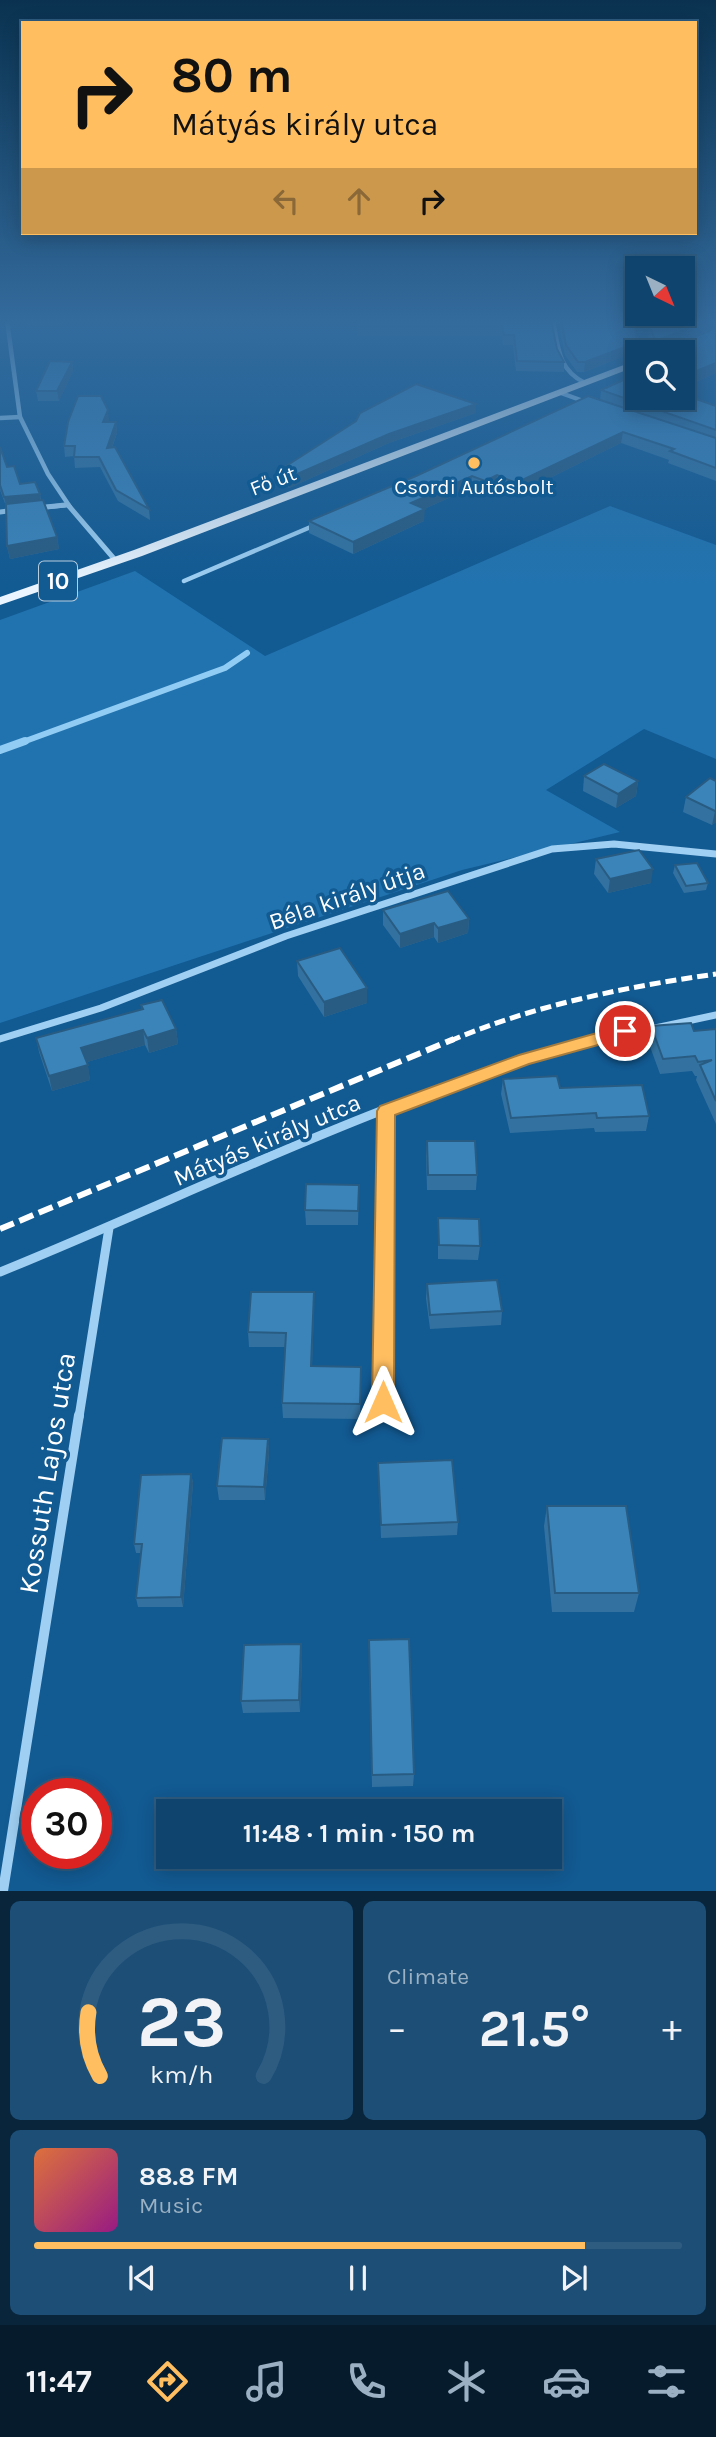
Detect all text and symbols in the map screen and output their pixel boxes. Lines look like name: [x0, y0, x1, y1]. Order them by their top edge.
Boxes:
text: 80 m: [171, 47, 293, 104]
icon: right: [56, 49, 147, 140]
text: Mátyás király utca: [171, 106, 438, 143]
icon: left: [267, 182, 305, 220]
icon: ahead: [340, 182, 378, 220]
icon: right: [413, 182, 451, 220]
north arrow: [625, 256, 695, 326]
map controls: [625, 256, 695, 410]
button: search: [625, 340, 695, 410]
marker: Csordi Autósbolt: [466, 455, 482, 471]
street label: Fő út: [247, 461, 300, 501]
place label: Csordi Autósbolt: [394, 475, 554, 499]
road number: 10: [39, 562, 77, 600]
street label: Béla király útja: [265, 856, 429, 936]
pin: [595, 1001, 655, 1061]
icon: arrive: [606, 1012, 644, 1050]
street label: Mátyás király utca: [169, 1088, 365, 1192]
street label: Kossuth Lajos utca: [12, 1350, 82, 1596]
position arrow: [346, 1365, 420, 1439]
speed limit sign: 30: [21, 1778, 112, 1869]
text: 11:48 · 1 min · 150 m: [243, 1818, 475, 1849]
text: Climate: [387, 1963, 469, 1990]
text: 23: [137, 1980, 226, 2065]
text: 21.5°: [479, 1998, 590, 2059]
text: −: [387, 2006, 407, 2051]
text: +: [662, 2006, 682, 2051]
text: km/h: [150, 2060, 213, 2089]
text: 88.8 FM: [139, 2161, 239, 2192]
text: Music: [139, 2192, 203, 2219]
icon: previous: [123, 2259, 161, 2297]
icon: pause: [339, 2259, 377, 2297]
icon: next: [555, 2259, 593, 2297]
icon: directions: [143, 2357, 192, 2406]
icon: music: [242, 2357, 291, 2406]
icon: phone: [342, 2357, 391, 2406]
icon: climate: [442, 2357, 491, 2406]
icon: car: [542, 2357, 591, 2406]
icon: filters: [642, 2357, 691, 2406]
text: 11:47: [25, 2363, 92, 2400]

